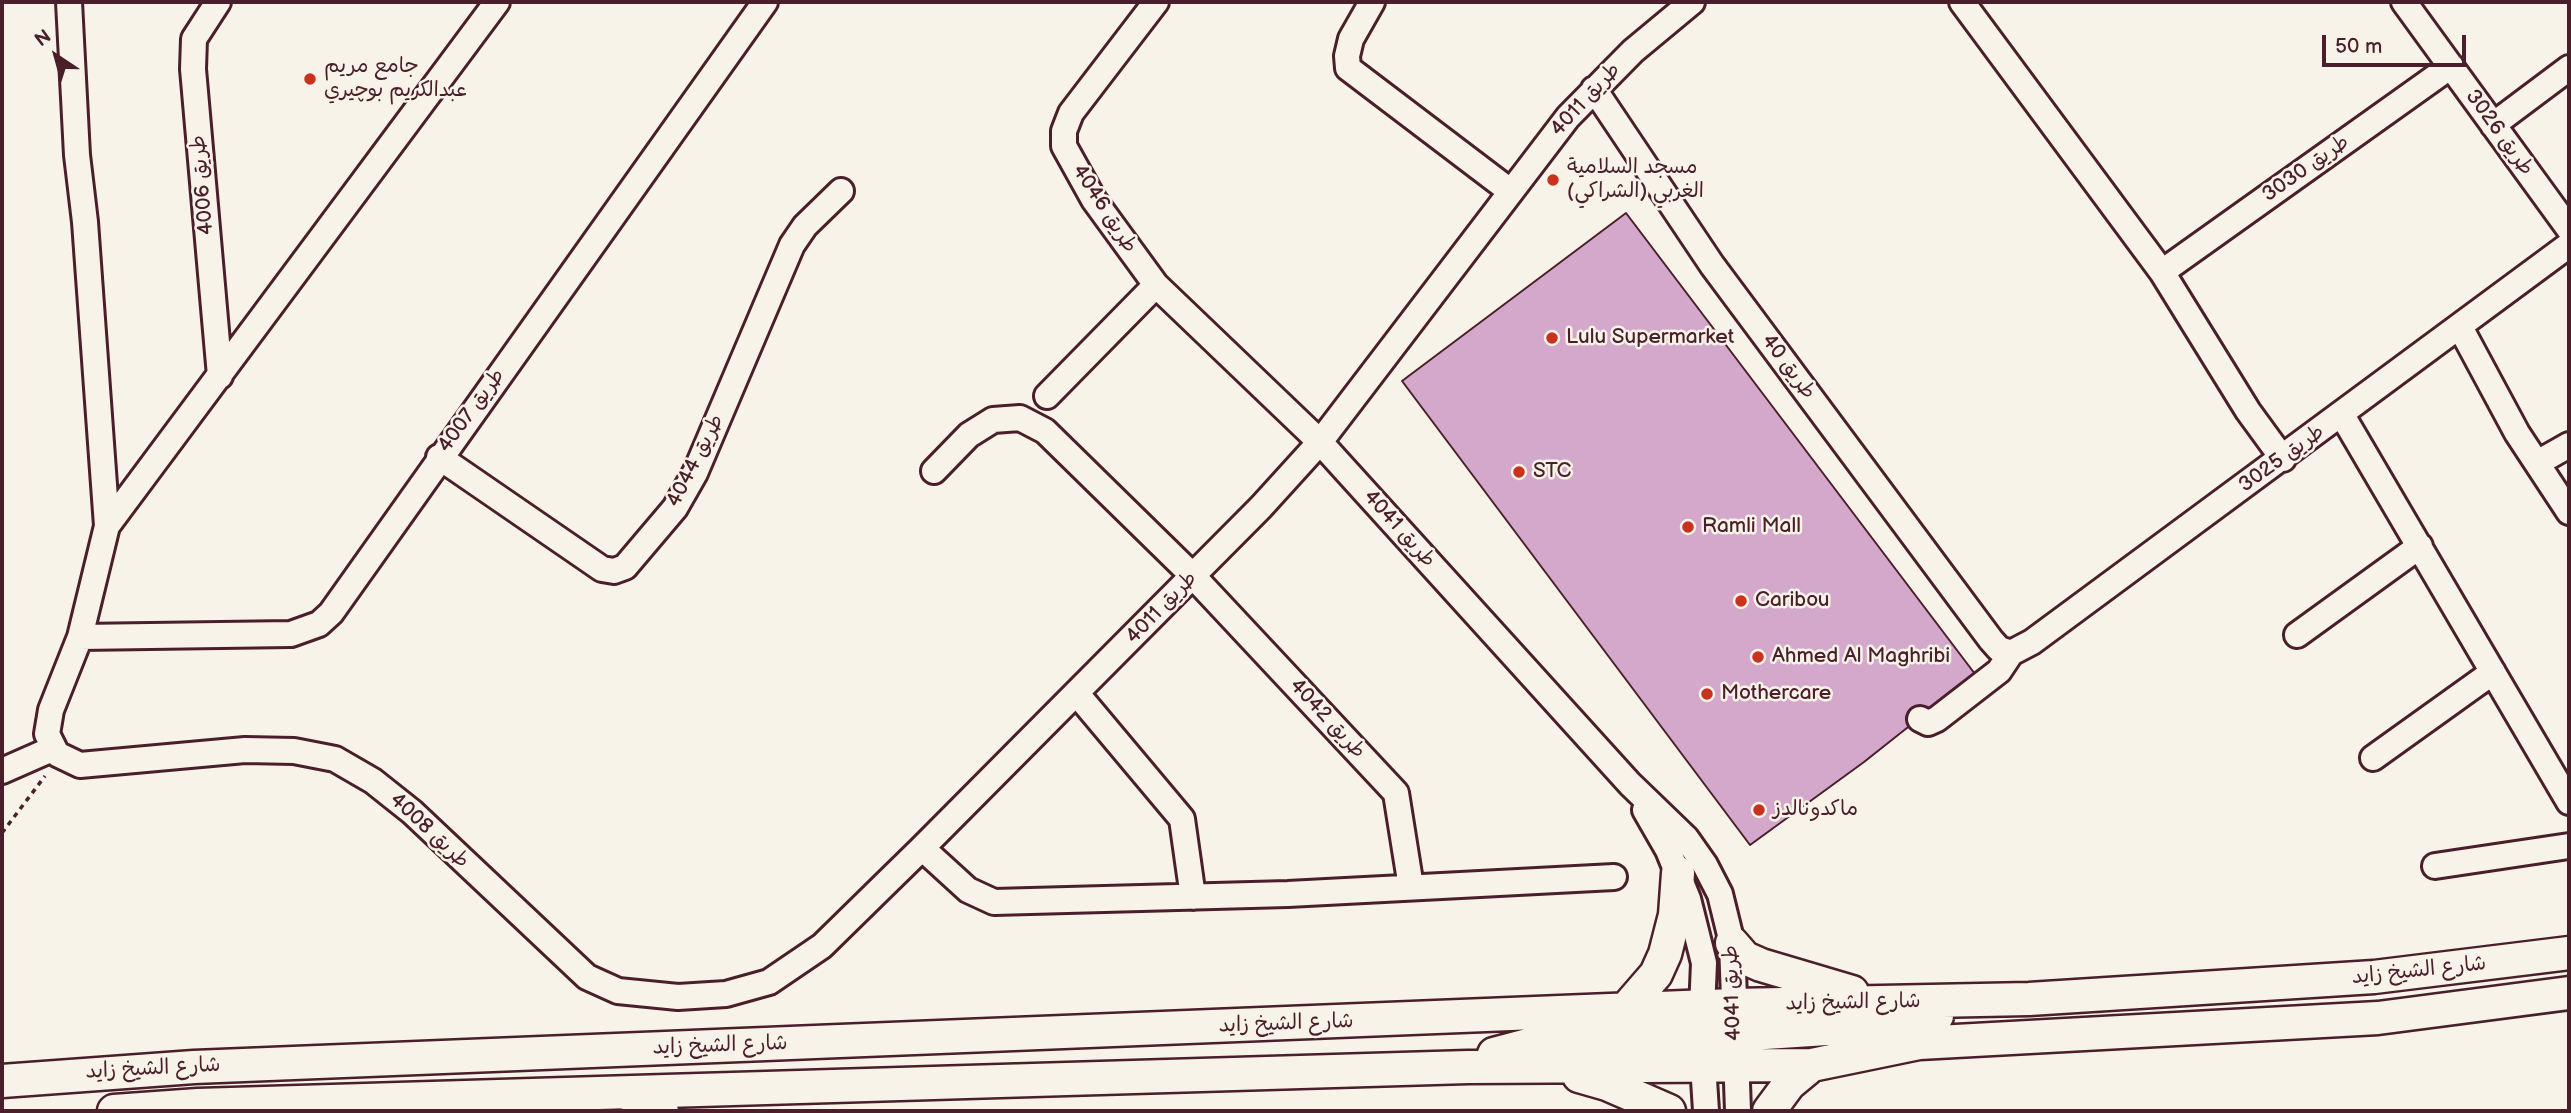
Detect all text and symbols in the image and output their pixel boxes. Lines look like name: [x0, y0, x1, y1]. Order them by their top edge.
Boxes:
north arrow: [21, 21, 91, 91]
scale bar: [2326, 21, 2470, 65]
text: N: [31, 25, 56, 52]
text: 50 m: [2335, 34, 2382, 59]
place label: جامع مريم عبدالكريم بوچيري: [324, 54, 467, 104]
street label: طريق 4011: [1546, 58, 1626, 142]
marker: جامع مريم عبدالكريم بوچيري: [302, 71, 318, 87]
street label: طريق 3026: [2459, 85, 2539, 181]
street label: طريق 3030: [2258, 130, 2354, 208]
street label: طريق 4006: [186, 134, 220, 236]
place label: مسجد السلامية الغربي (الشراكي): [1567, 155, 1704, 205]
street label: طريق 4046: [1066, 160, 1142, 258]
marker: مسجد السلامية الغربي (الشراكي): [1545, 172, 1561, 188]
place label: Lulu Supermarket: [1566, 325, 1734, 351]
street label: طريق 40: [1755, 329, 1821, 405]
marker: Lulu Supermarket: [1544, 330, 1560, 346]
street label: طريق 4007: [433, 364, 511, 458]
street label: طريق 4044: [662, 410, 730, 512]
street label: طريق 3025: [2234, 420, 2330, 498]
place label: STC: [1533, 459, 1572, 485]
marker: STC: [1511, 464, 1527, 480]
street label: طريق 4041: [1358, 485, 1440, 573]
place label: Ramli Mall: [1702, 514, 1801, 540]
marker: Ramli Mall: [1680, 519, 1696, 535]
street label: طريق 4011: [1121, 566, 1203, 650]
place label: Caribou: [1755, 588, 1830, 614]
marker: Caribou: [1733, 593, 1749, 609]
place label: Ahmed Al Maghribi: [1772, 644, 1950, 670]
marker: Ahmed Al Maghribi: [1750, 649, 1766, 665]
street label: طريق 4042: [1284, 674, 1370, 764]
place label: Mothercare: [1721, 681, 1831, 707]
marker: Mothercare: [1699, 686, 1715, 702]
street label: طريق 4008: [384, 788, 474, 874]
place label: ماكدونالدز: [1773, 797, 1858, 823]
marker: ماكدونالدز: [1751, 802, 1767, 818]
street label: طريق 4041: [1719, 945, 1747, 1041]
street label: شارع الشيخ زايد: [2350, 951, 2488, 991]
street label: شارع الشيخ زايد: [1785, 989, 1921, 1017]
street label: شارع الشيخ زايد: [1218, 1009, 1354, 1039]
street label: شارع الشيخ زايد: [652, 1031, 788, 1061]
street label: شارع الشيخ زايد: [85, 1053, 221, 1085]

